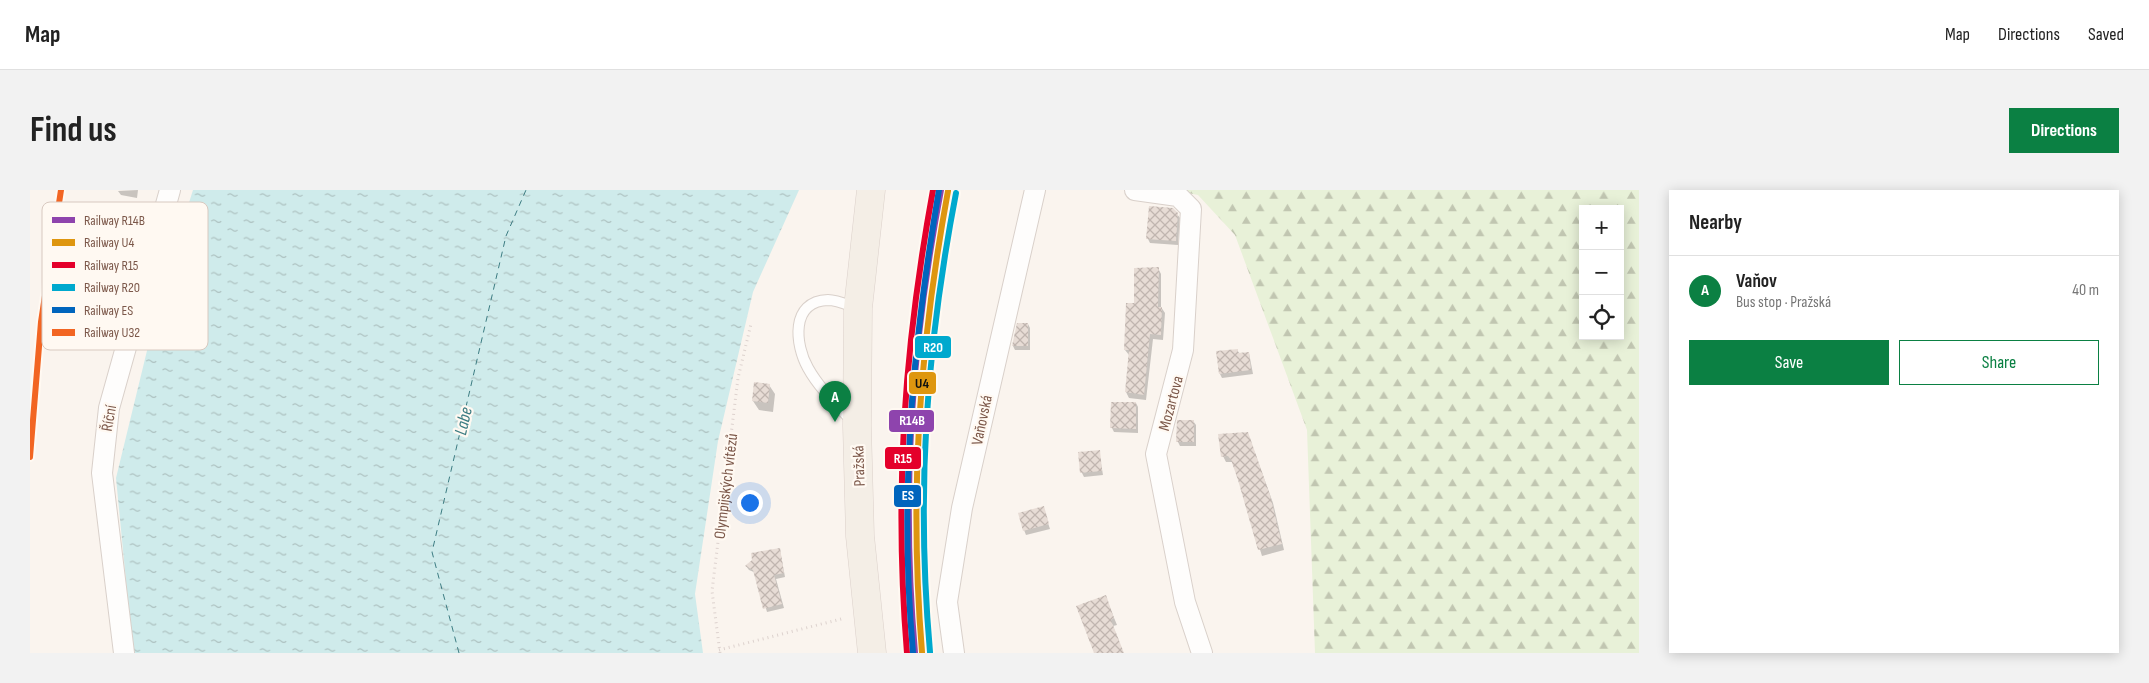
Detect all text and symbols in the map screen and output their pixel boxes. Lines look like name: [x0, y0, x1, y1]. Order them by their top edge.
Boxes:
text: Map: [25, 20, 60, 49]
text: Map: [1945, 24, 1970, 45]
text: Directions: [1998, 24, 2060, 45]
text: Saved: [2088, 24, 2124, 45]
button: Directions: [2009, 108, 2119, 153]
text: Find us: [30, 109, 117, 152]
legend: [42, 202, 208, 350]
map controls: [1579, 205, 1624, 340]
button: +: [1579, 205, 1624, 250]
text: Nearby: [1689, 210, 1742, 235]
text: Railway R14B: [84, 212, 145, 229]
text: Railway U4: [84, 234, 134, 251]
button: −: [1579, 250, 1624, 295]
text: Railway R15: [84, 257, 139, 274]
text: Vaňov: [1736, 270, 1777, 293]
text: Railway R20: [84, 279, 140, 296]
text: A: [1701, 281, 1709, 300]
text: 40 m: [2072, 281, 2099, 300]
text: Bus stop · Pražská: [1736, 293, 1831, 312]
button: locate: [1579, 295, 1624, 340]
text: Railway ES: [84, 302, 133, 319]
text: Railway U32: [84, 324, 140, 341]
line badge: R20: [914, 335, 952, 359]
text: R20: [923, 339, 943, 356]
button: Save: [1689, 340, 1889, 385]
button: Share: [1899, 340, 2099, 385]
line badge: U4: [908, 371, 937, 395]
street label: Mozartova: [1155, 374, 1188, 433]
text: U4: [915, 375, 929, 392]
pin: A: [819, 381, 851, 422]
street label: Vaňovská: [968, 394, 997, 447]
street label: Říční: [98, 404, 121, 433]
water label: Labe: [450, 405, 477, 437]
line badge: R14B: [888, 409, 935, 433]
text: R14B: [899, 412, 925, 429]
street label: Olympijských vítězů: [711, 432, 742, 540]
street label: Pražská: [849, 445, 870, 487]
line badge: R15: [884, 446, 922, 470]
text: R15: [894, 450, 912, 467]
line badge: ES: [893, 484, 922, 508]
text: ES: [902, 487, 914, 504]
your location: [737, 490, 763, 516]

